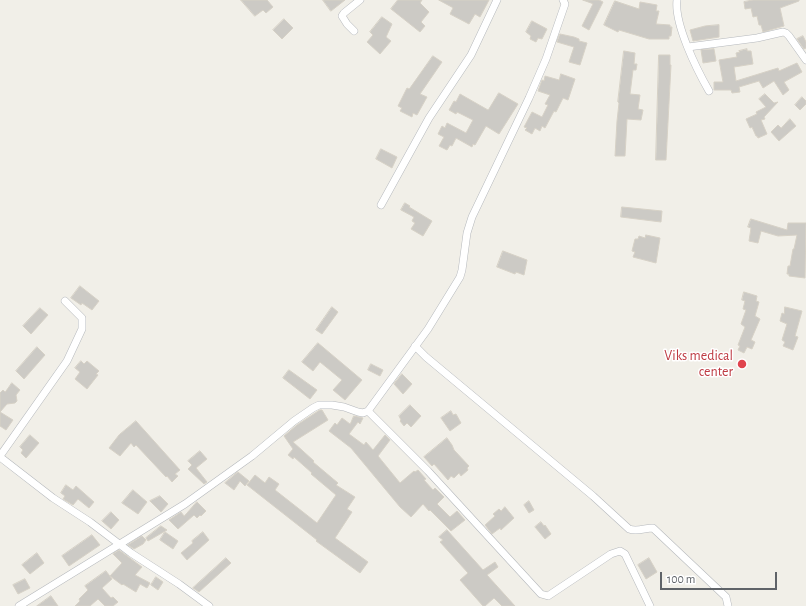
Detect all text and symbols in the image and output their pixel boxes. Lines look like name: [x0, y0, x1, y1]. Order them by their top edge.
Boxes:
place label: Viks medical center: [664, 348, 733, 380]
marker: Viks medical center: [736, 358, 748, 370]
scale bar: [662, 564, 779, 590]
text: 100 m: [667, 573, 695, 585]

